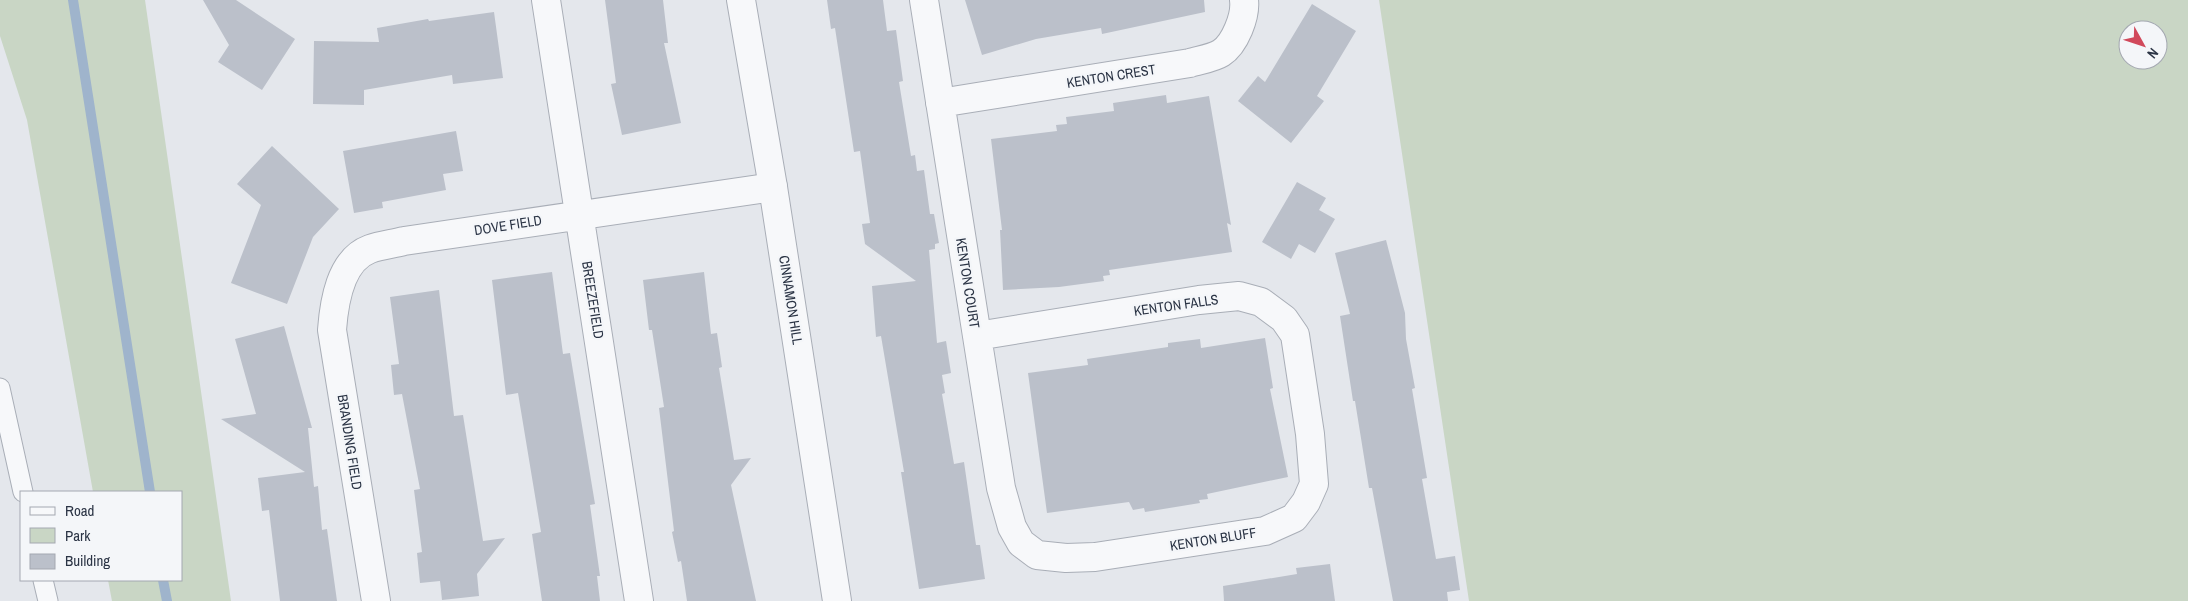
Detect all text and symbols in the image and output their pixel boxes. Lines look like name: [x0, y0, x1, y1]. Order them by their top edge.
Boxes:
north arrow: [2118, 20, 2168, 70]
text: N: [2143, 44, 2163, 62]
street label: KENTON CREST: [1065, 60, 1157, 92]
street label: DOVE FIELD: [473, 211, 543, 239]
street label: KENTON COURT: [952, 236, 984, 330]
street label: CINNAMON HILL: [775, 254, 807, 346]
street label: BREEZEFIELD: [578, 260, 608, 340]
street label: KENTON FALLS: [1133, 290, 1220, 320]
street label: BRANDING FIELD: [334, 393, 366, 491]
legend: [20, 491, 182, 581]
text: Road: [65, 500, 94, 521]
street label: KENTON BLUFF: [1169, 523, 1257, 555]
text: Park: [65, 525, 91, 546]
text: Building: [65, 550, 110, 571]

